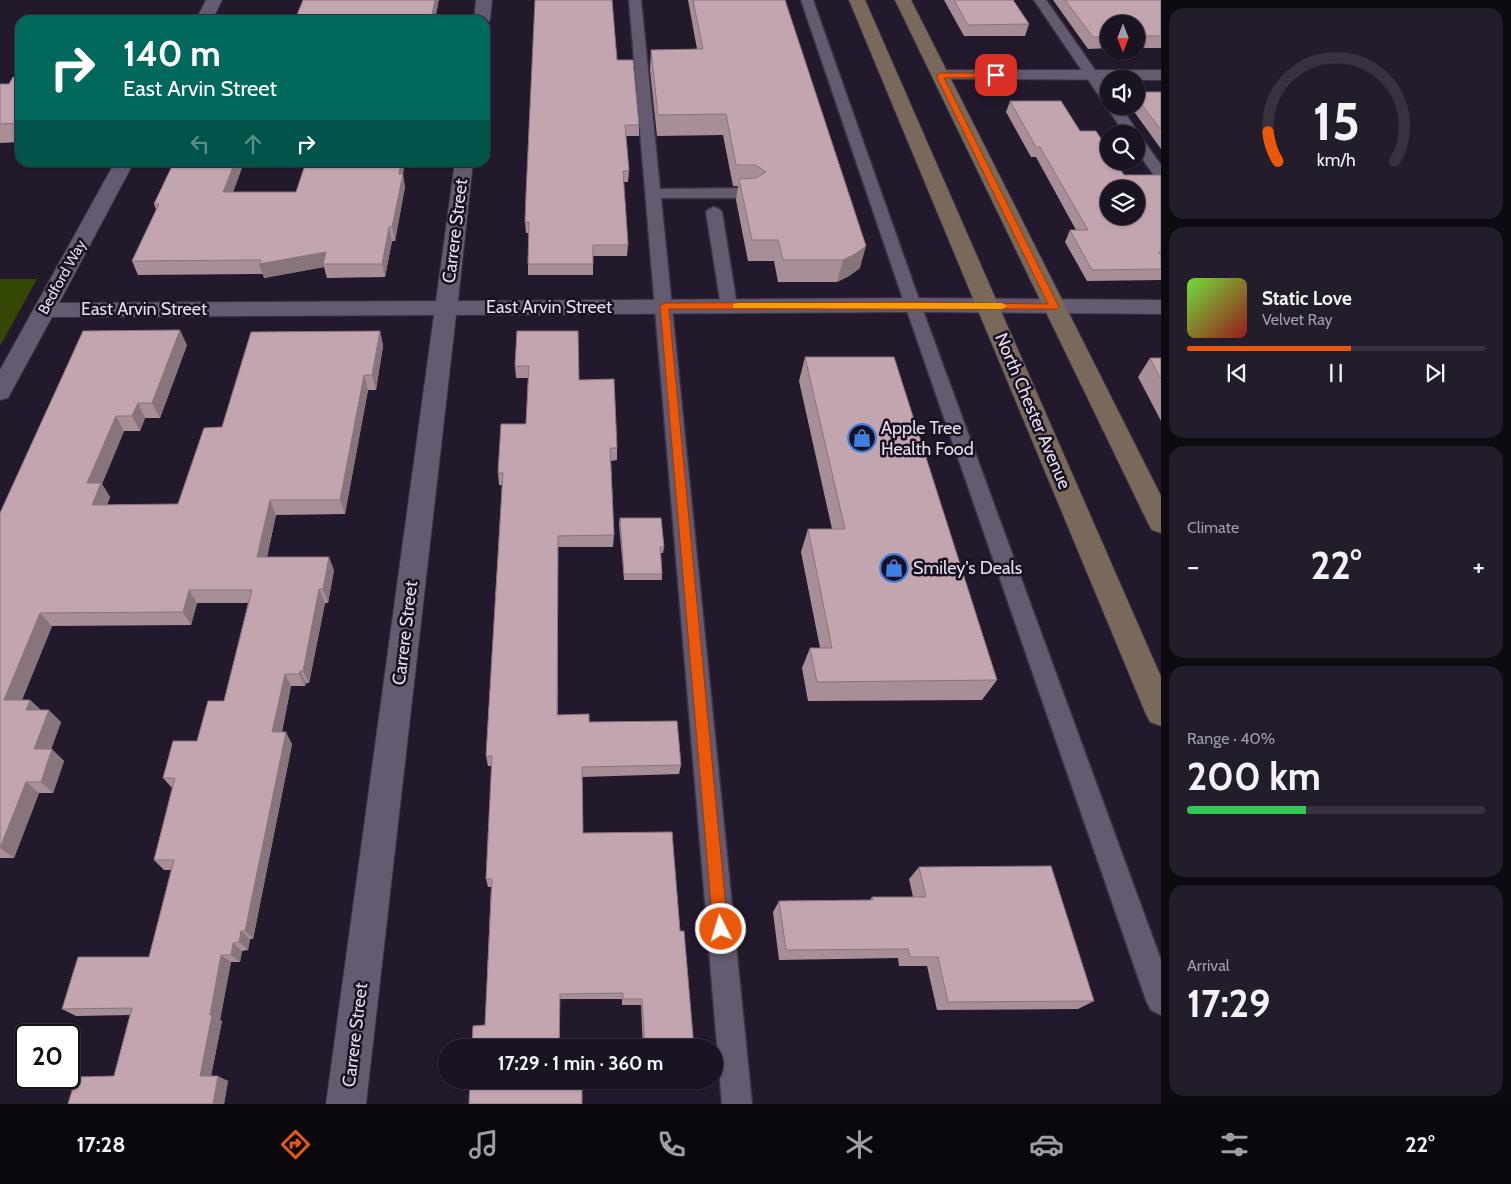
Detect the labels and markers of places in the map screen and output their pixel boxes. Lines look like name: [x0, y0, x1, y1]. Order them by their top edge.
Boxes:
pin: [975, 54, 1017, 96]
place label: Apple Tree Health Food: [881, 417, 974, 460]
shop icon: Apple Tree Health Food: [847, 423, 877, 453]
shop icon: Smiley's Deals: [879, 553, 909, 583]
place label: Smiley's Deals: [913, 557, 1022, 579]

